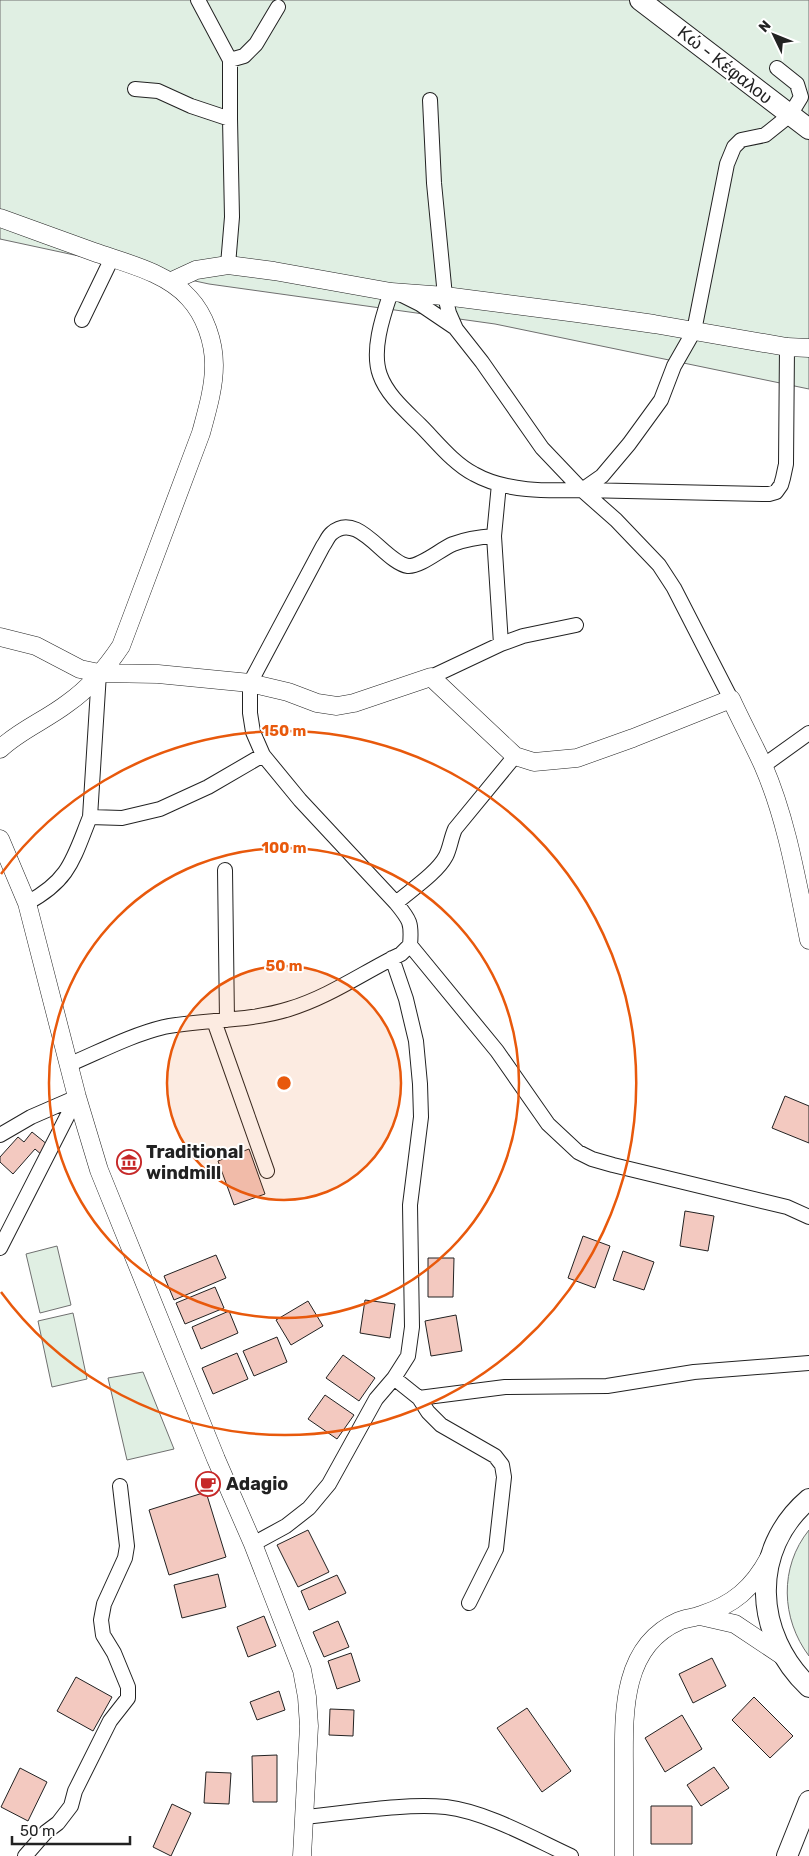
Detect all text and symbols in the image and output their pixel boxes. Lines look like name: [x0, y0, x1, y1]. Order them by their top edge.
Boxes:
north arrow: [749, 10, 799, 60]
text: N: [755, 17, 775, 36]
street label: Κώ - Κέφαλου: [673, 21, 777, 109]
text: 150 m: [262, 722, 306, 740]
text: 100 m: [262, 839, 306, 857]
text: 50 m: [266, 957, 302, 975]
centre of rings: [275, 1074, 293, 1092]
place label: Traditional windmill: [146, 1141, 243, 1184]
museum icon: Traditional windmill: [116, 1149, 142, 1175]
cafe icon: Adagio: [195, 1471, 221, 1497]
place label: Adagio: [226, 1473, 288, 1495]
scale bar: [12, 1814, 130, 1846]
text: 50 m: [20, 1822, 55, 1840]

